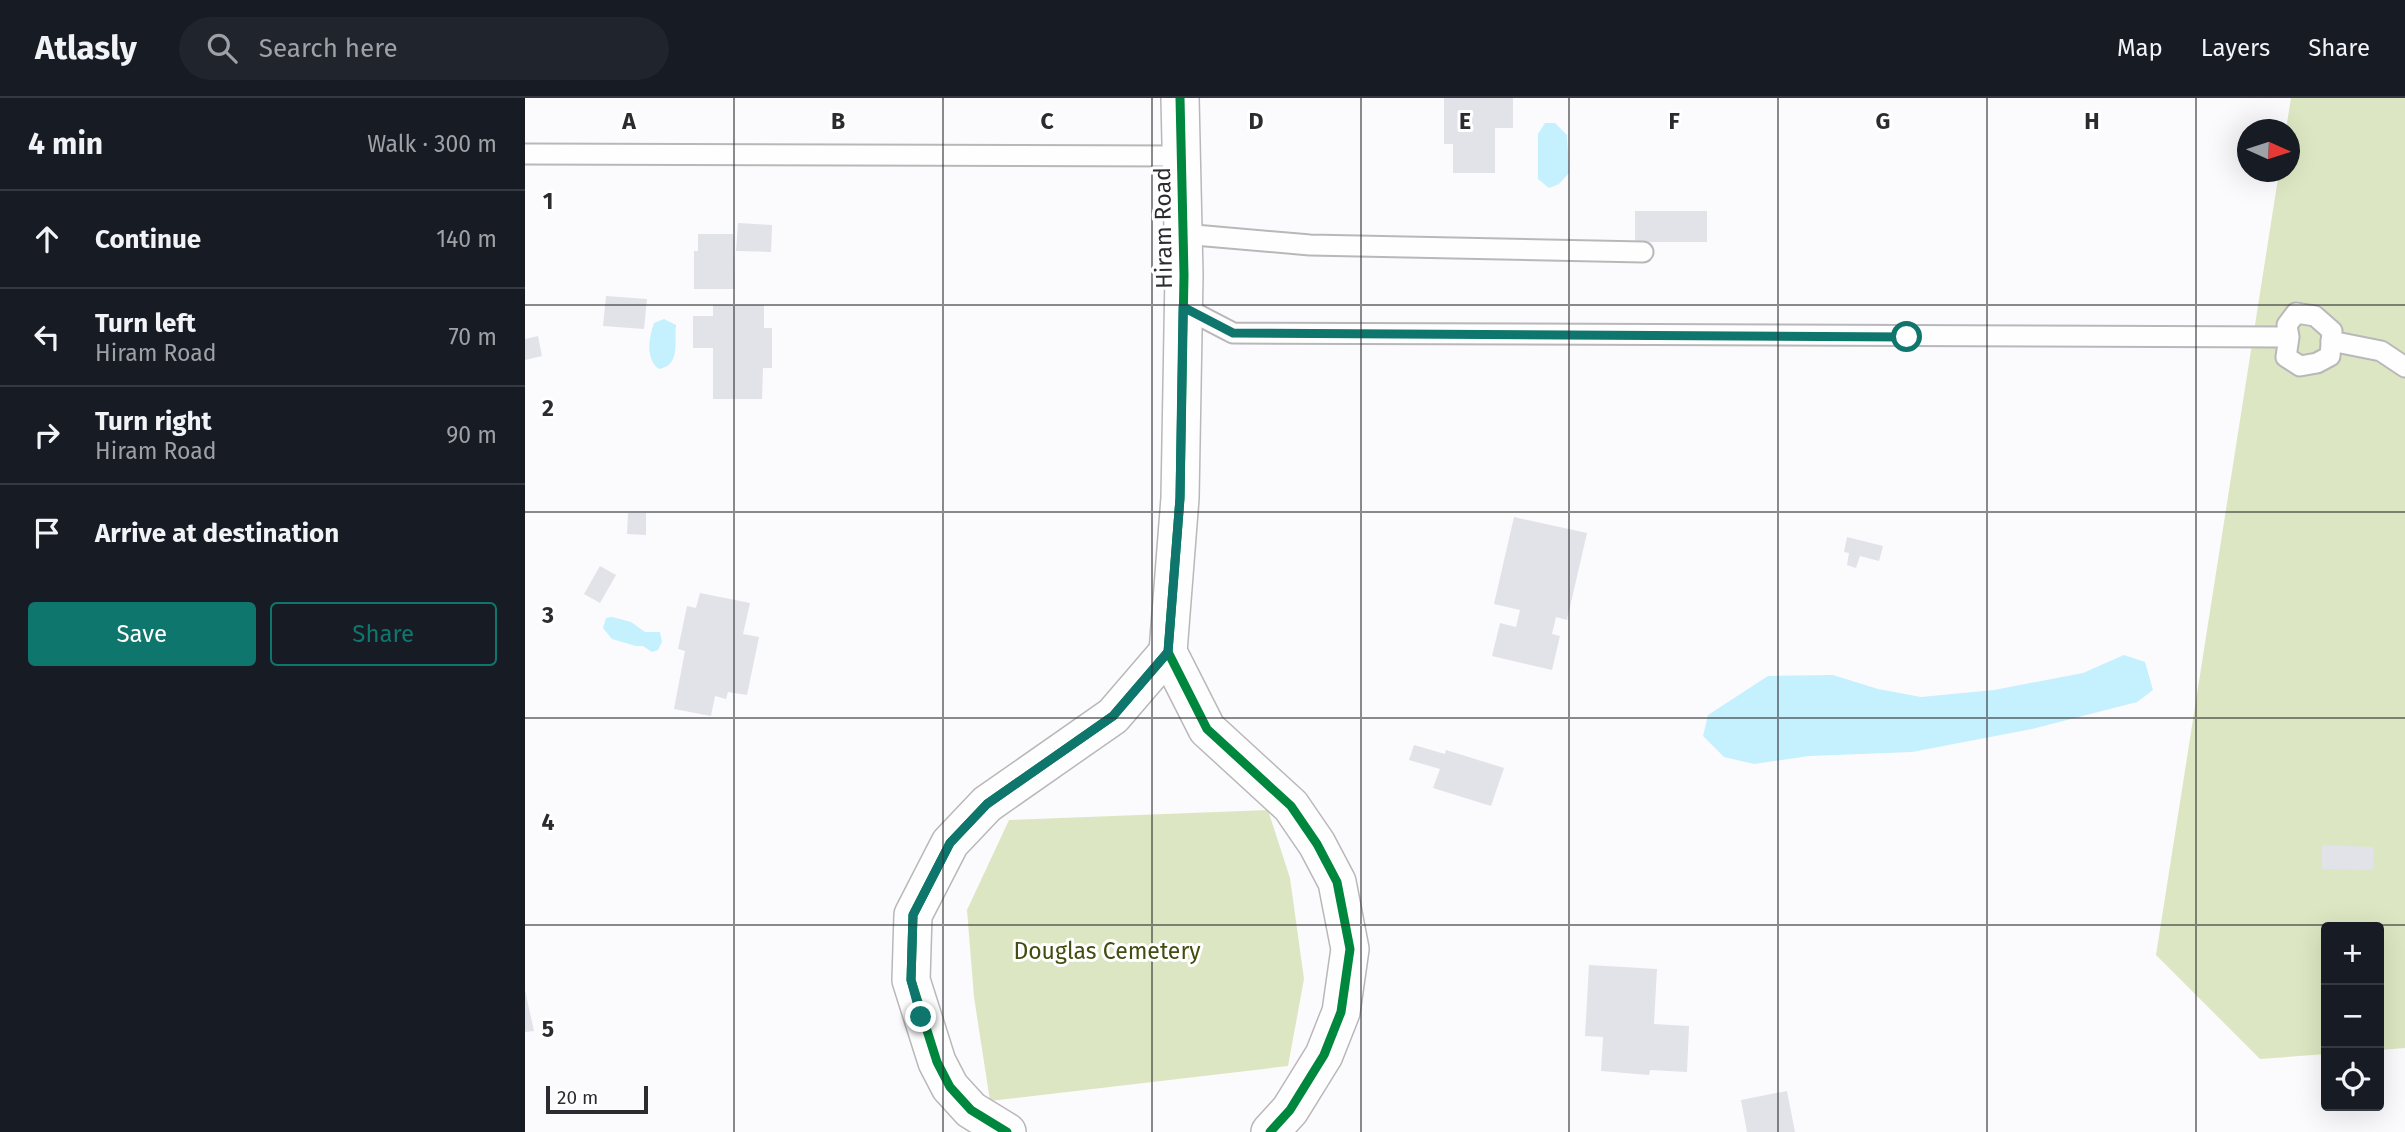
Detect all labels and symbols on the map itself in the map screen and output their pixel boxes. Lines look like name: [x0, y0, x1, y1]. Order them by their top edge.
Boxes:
text: A: [621, 107, 636, 135]
text: B: [831, 107, 845, 135]
text: C: [1040, 107, 1054, 135]
text: D: [1249, 107, 1264, 135]
text: E: [1459, 107, 1471, 135]
text: F: [1668, 107, 1680, 135]
text: G: [1876, 107, 1890, 135]
text: H: [2084, 107, 2100, 135]
north arrow: [2237, 119, 2300, 182]
street label: Hiram Road: [1148, 167, 1178, 289]
text: 1: [543, 187, 553, 215]
route start: [1891, 321, 1922, 352]
text: 2: [542, 394, 554, 422]
text: 3: [541, 601, 554, 629]
text: 4: [542, 808, 555, 836]
park label: Douglas Cemetery: [1013, 937, 1201, 965]
route end: [905, 1001, 936, 1032]
text: 5: [542, 1015, 554, 1043]
scale bar: [546, 1083, 647, 1115]

